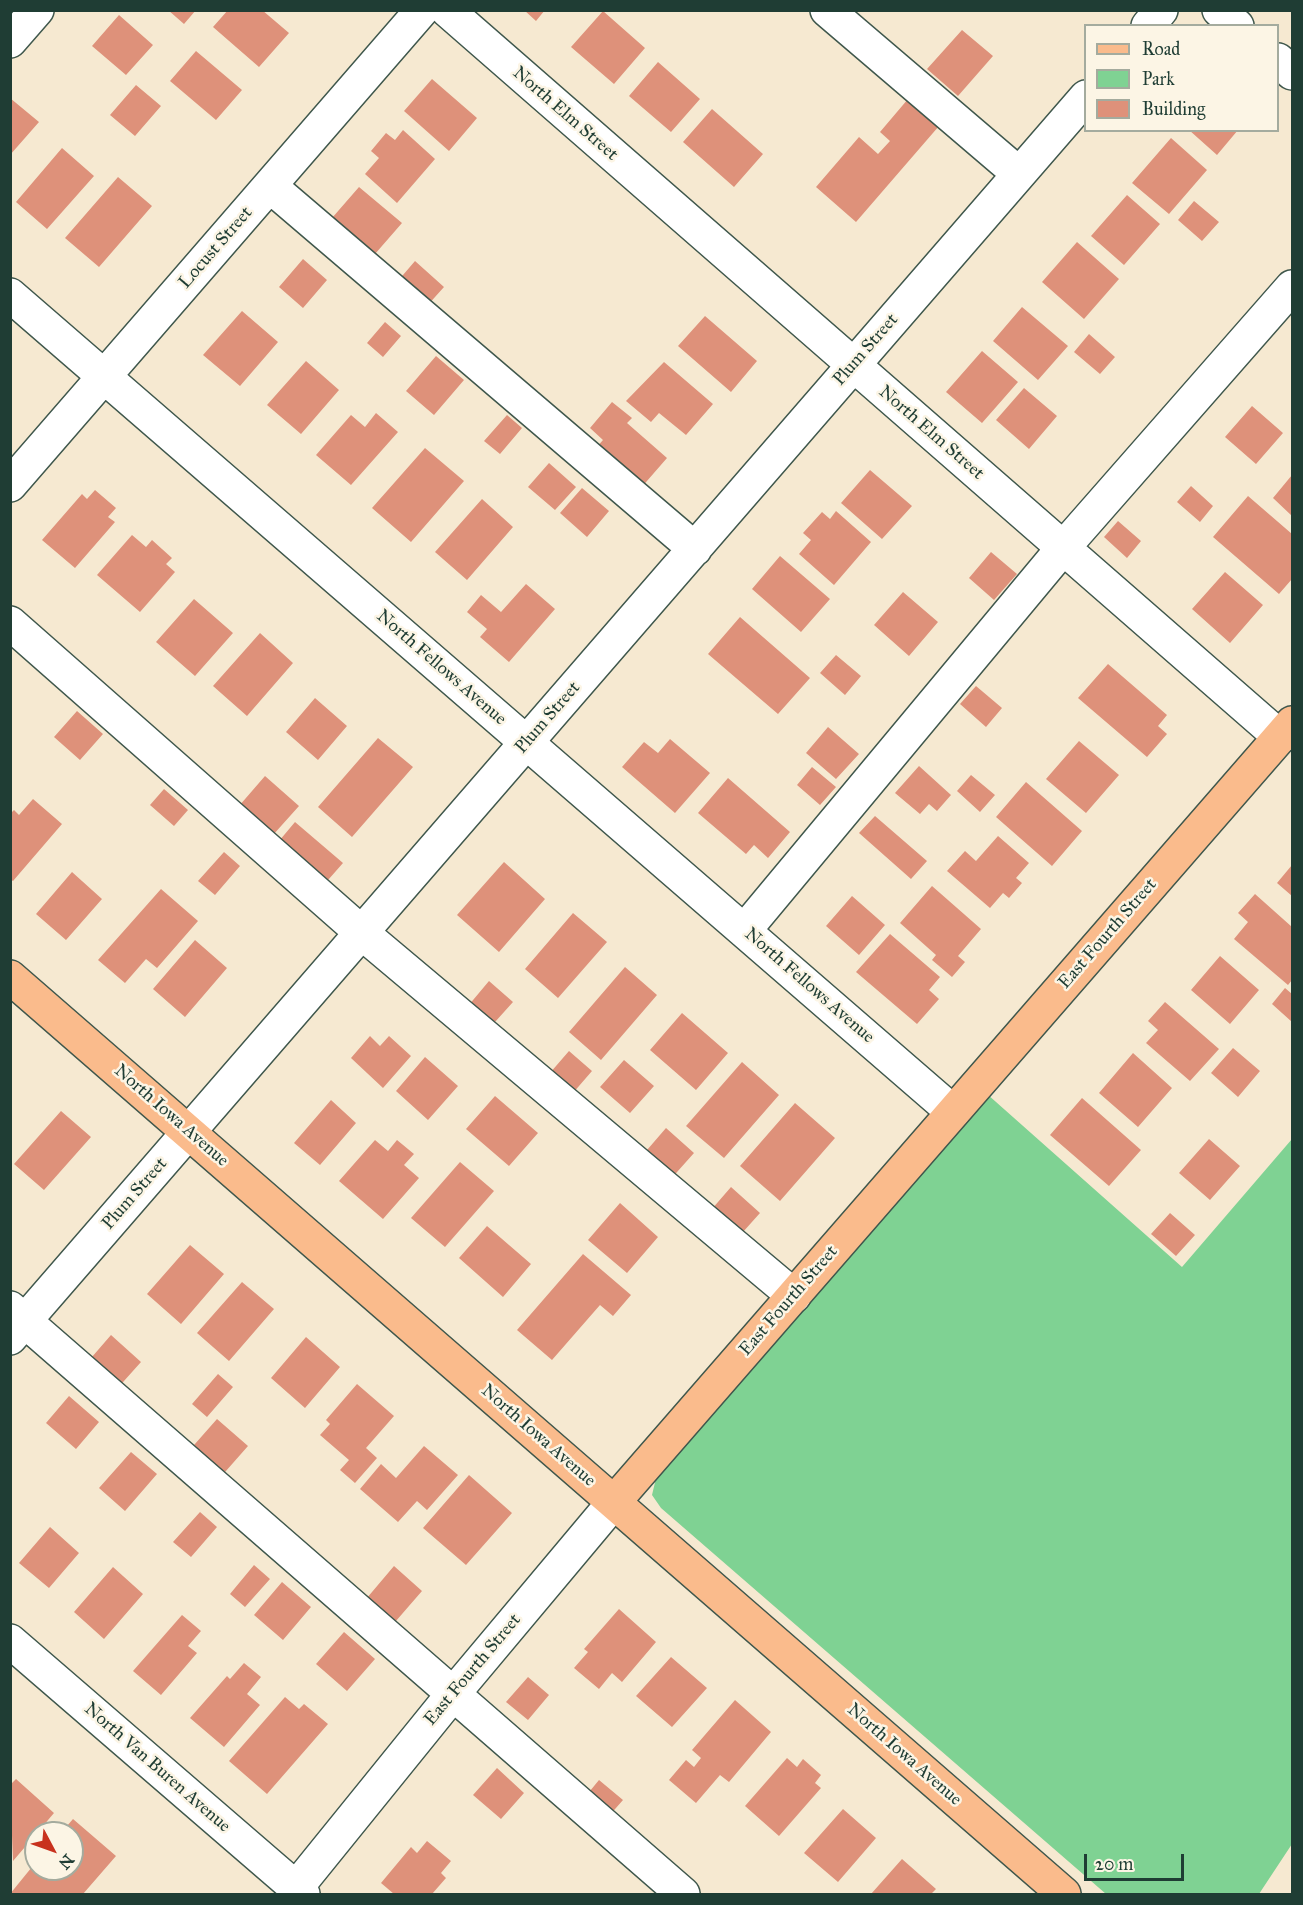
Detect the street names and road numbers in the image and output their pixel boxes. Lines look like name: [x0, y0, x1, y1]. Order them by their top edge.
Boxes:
street label: North Elm Street: [508, 62, 622, 166]
street label: Locust Street: [175, 203, 257, 293]
street label: Plum Street: [829, 310, 903, 390]
street label: North Elm Street: [874, 381, 988, 485]
street label: North Fellows Avenue: [372, 606, 510, 730]
street label: Plum Street: [511, 678, 585, 758]
street label: East Fourth Street: [1054, 874, 1162, 994]
street label: North Fellows Avenue: [740, 924, 878, 1048]
street label: North Iowa Avenue: [109, 1060, 233, 1172]
street label: Plum Street: [98, 1154, 172, 1234]
street label: East Fourth Street: [735, 1241, 843, 1361]
street label: North Iowa Avenue: [476, 1380, 600, 1492]
street label: East Fourth Street: [420, 1610, 526, 1730]
street label: North Van Buren Avenue: [79, 1699, 235, 1837]
street label: North Iowa Avenue: [842, 1699, 966, 1811]

